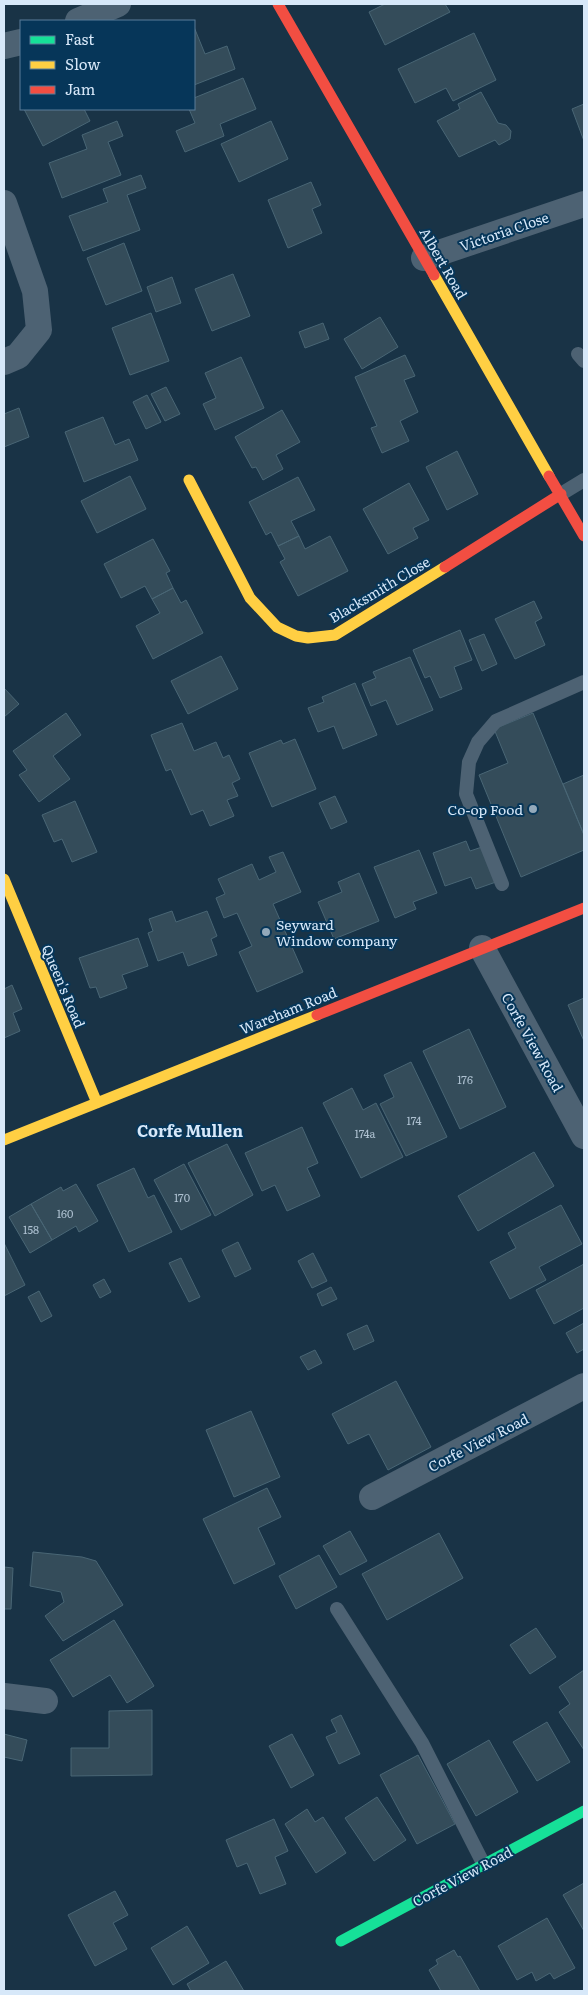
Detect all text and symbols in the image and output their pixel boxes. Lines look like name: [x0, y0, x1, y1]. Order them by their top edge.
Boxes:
legend: [20, 20, 195, 110]
text: Fast: [65, 27, 94, 50]
text: Slow: [65, 52, 100, 75]
text: Jam: [65, 77, 96, 100]
street label: Victoria Close: [457, 206, 551, 256]
street label: Albert Road: [415, 224, 473, 303]
street label: Blacksmith Close: [325, 551, 433, 627]
place label: Co-op Food: [448, 799, 523, 819]
marker: Co-op Food: [527, 803, 539, 815]
place label: Seyward Window company: [276, 914, 398, 950]
marker: Seyward Window company: [260, 926, 272, 938]
street label: Queen's Road: [37, 941, 91, 1031]
street label: Wareham Road: [236, 981, 340, 1039]
street label: Corfe View Road: [497, 989, 569, 1096]
house number: 176: [457, 1071, 473, 1087]
house number: 174: [406, 1112, 422, 1128]
district label: Corfe Mullen: [137, 1118, 243, 1142]
house number: 174a: [355, 1125, 376, 1141]
house number: 170: [174, 1189, 190, 1205]
house number: 160: [57, 1205, 73, 1221]
house number: 158: [23, 1221, 39, 1237]
street label: Corfe View Road: [424, 1408, 532, 1476]
street label: Corfe View Road: [409, 1841, 516, 1911]

